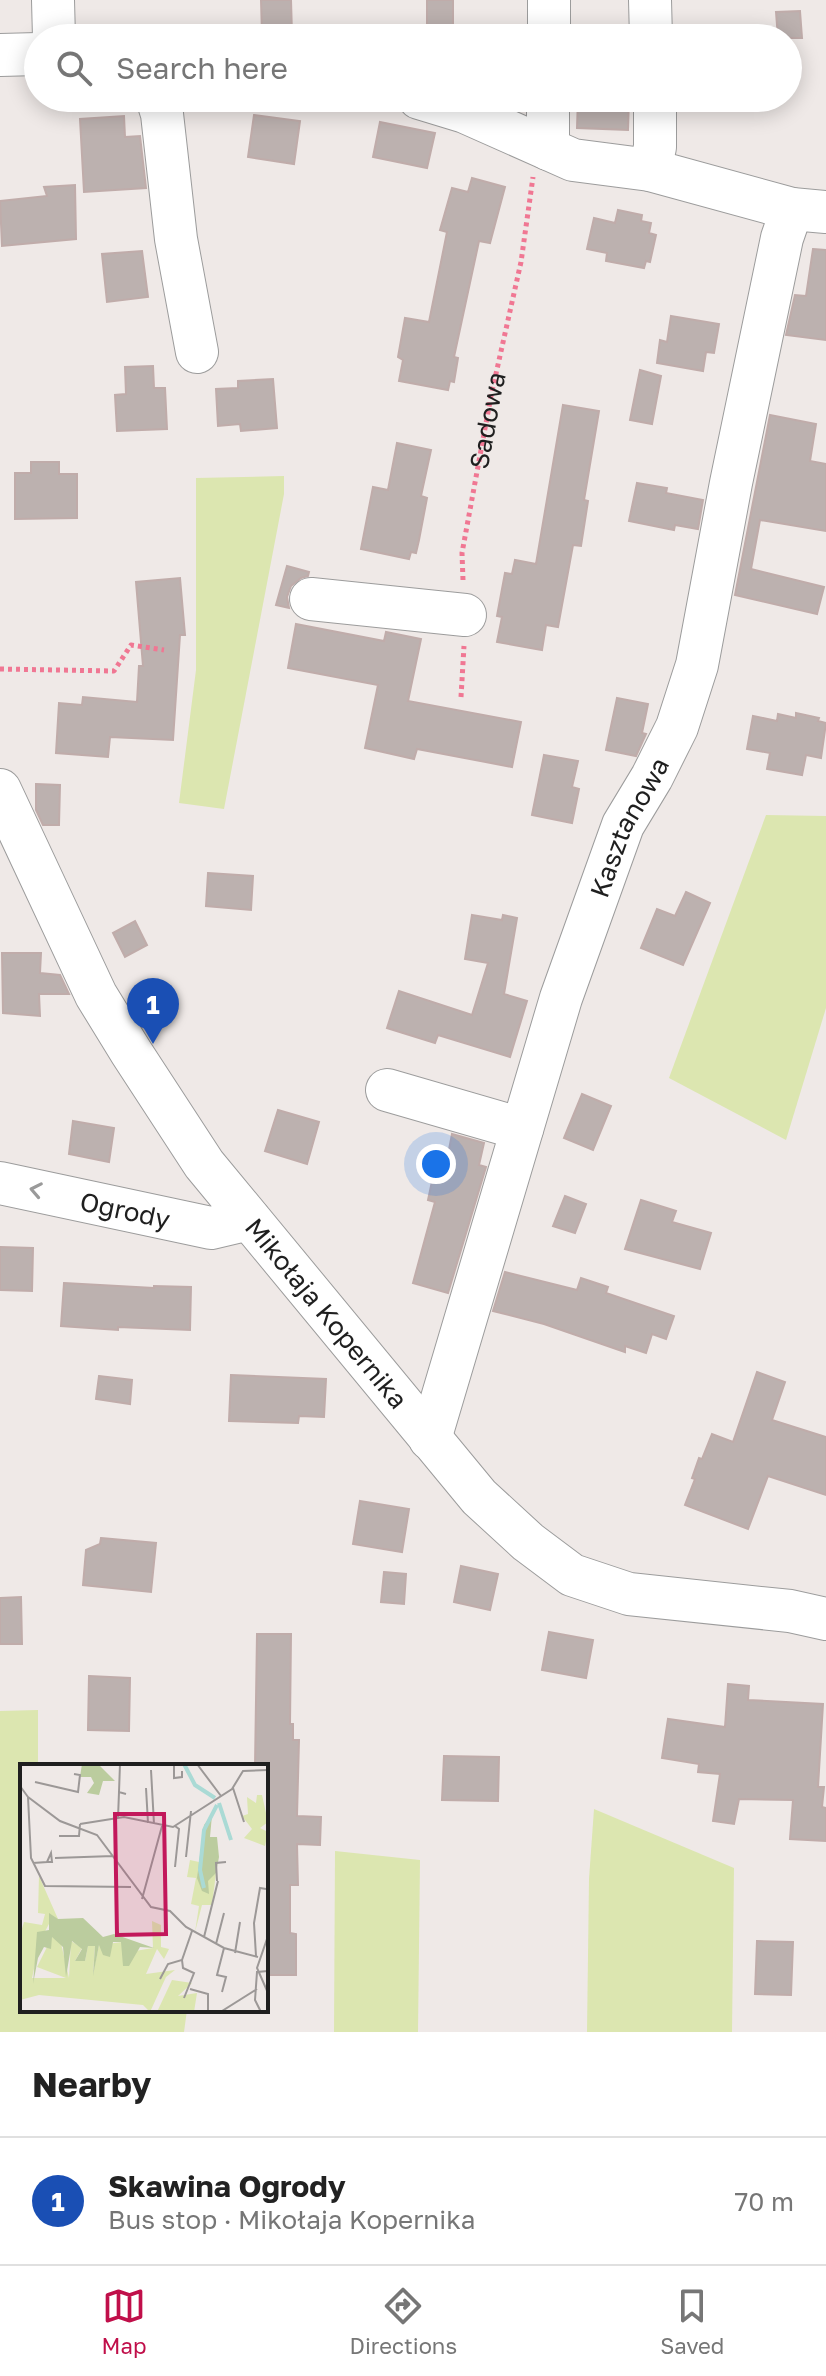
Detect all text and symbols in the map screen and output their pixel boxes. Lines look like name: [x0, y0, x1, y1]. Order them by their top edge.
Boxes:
search box: [24, 24, 802, 112]
icon: search: [52, 46, 96, 90]
text: Search here: [116, 50, 288, 86]
street label: Sadowa: [462, 369, 511, 471]
street label: Kasztanowa: [583, 752, 675, 901]
pin: 1: [127, 978, 179, 1044]
your location: [416, 1144, 456, 1184]
one-way arrow: [29, 1182, 43, 1199]
street label: Ogrody: [77, 1185, 173, 1234]
street label: Mikołaja Kopernika: [239, 1211, 414, 1414]
inset map: [20, 1764, 268, 2012]
text: Nearby: [32, 2064, 152, 2104]
text: Skawina Ogrody: [108, 2168, 346, 2204]
text: 1: [51, 2186, 65, 2217]
text: 70 m: [735, 2186, 794, 2217]
text: Bus stop · Mikołaja Kopernika: [108, 2204, 475, 2235]
tab: Map: [102, 2284, 146, 2359]
tab: Directions: [350, 2284, 457, 2359]
tab: Saved: [660, 2284, 724, 2359]

